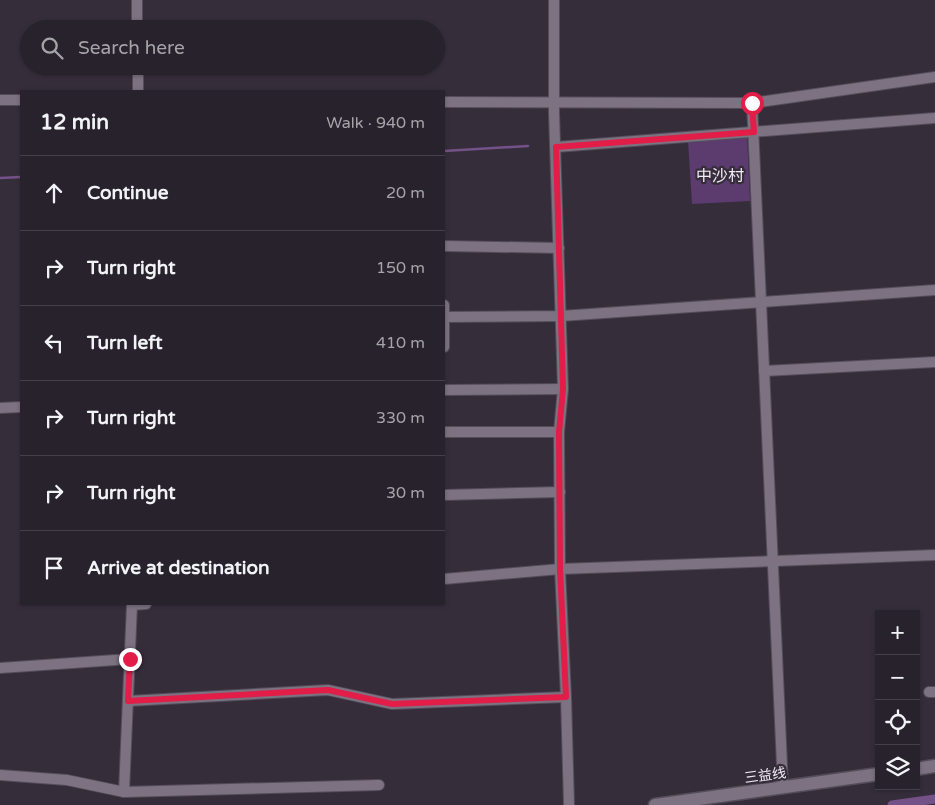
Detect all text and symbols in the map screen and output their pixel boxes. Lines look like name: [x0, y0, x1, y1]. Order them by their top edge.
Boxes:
search box: [20, 20, 445, 75]
icon: search: [38, 34, 66, 62]
text: Search here: [78, 37, 185, 59]
route start: [741, 92, 764, 115]
text: 12 min: [40, 110, 109, 135]
text: Walk · 940 m: [326, 113, 425, 133]
district label: 中沙村: [696, 166, 744, 186]
icon: ahead: [40, 179, 68, 207]
text: Continue: [87, 182, 169, 204]
text: 20 m: [386, 183, 425, 203]
icon: right: [40, 254, 68, 282]
text: Turn right: [87, 257, 175, 279]
text: 150 m: [376, 258, 425, 278]
icon: left: [40, 329, 68, 357]
text: Turn left: [87, 332, 163, 354]
text: 410 m: [376, 333, 425, 353]
icon: right: [40, 404, 68, 432]
text: Turn right: [87, 407, 175, 429]
text: 330 m: [376, 408, 425, 428]
icon: right: [40, 479, 68, 507]
text: Turn right: [87, 482, 175, 504]
text: 30 m: [386, 483, 425, 503]
icon: arrive: [40, 554, 68, 582]
text: Arrive at destination: [87, 557, 270, 579]
map controls: [875, 610, 920, 790]
button: +: [875, 610, 920, 655]
route end: [119, 648, 142, 671]
button: −: [875, 655, 920, 700]
button: locate: [875, 700, 920, 745]
button: layers: [875, 745, 920, 790]
street label: 三益线: [743, 764, 787, 787]

